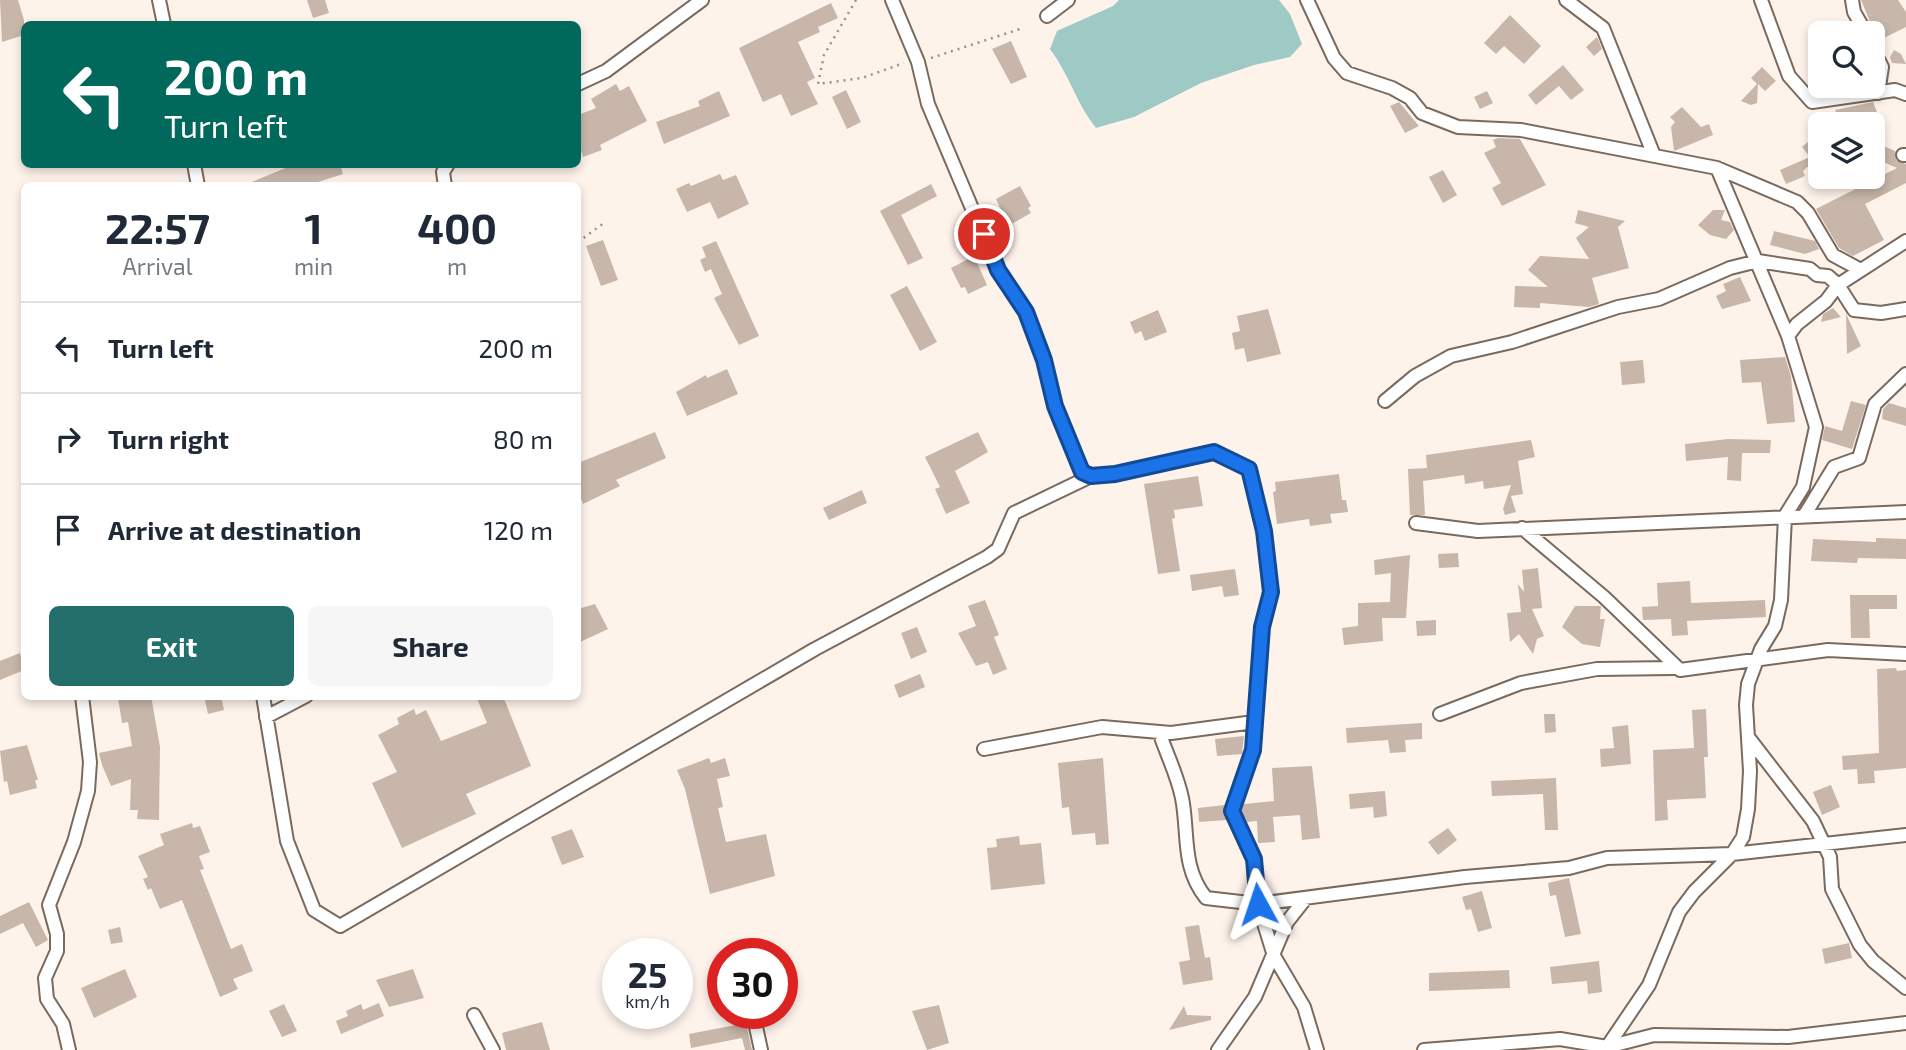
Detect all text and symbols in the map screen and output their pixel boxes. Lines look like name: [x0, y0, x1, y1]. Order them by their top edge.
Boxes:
map controls: [1808, 21, 1885, 189]
button: search: [1808, 21, 1885, 98]
text: 200 m: [164, 46, 308, 105]
icon: left: [49, 49, 140, 140]
text: Turn left: [164, 106, 288, 144]
button: layers: [1808, 112, 1885, 189]
text: 22:57: [105, 202, 210, 252]
text: 1: [305, 202, 323, 252]
text: 400: [417, 202, 497, 252]
pin: [954, 204, 1014, 264]
icon: arrive: [965, 215, 1003, 253]
text: Arrival: [122, 252, 192, 280]
text: min: [294, 252, 333, 280]
text: m: [447, 252, 467, 280]
icon: left: [49, 329, 87, 367]
text: Turn left: [108, 332, 214, 363]
text: 200 m: [478, 332, 553, 363]
icon: right: [49, 420, 87, 458]
text: Turn right: [108, 423, 229, 454]
text: 80 m: [493, 423, 553, 454]
icon: arrive: [49, 511, 87, 549]
text: Arrive at destination: [108, 514, 361, 545]
text: 120 m: [484, 514, 553, 545]
button: Exit: [49, 606, 294, 686]
button: Share: [308, 606, 553, 686]
position arrow: [1221, 867, 1295, 941]
speed limit sign: 30: [707, 938, 798, 1029]
text: 25: [628, 953, 667, 995]
text: km/h: [625, 990, 670, 1012]

